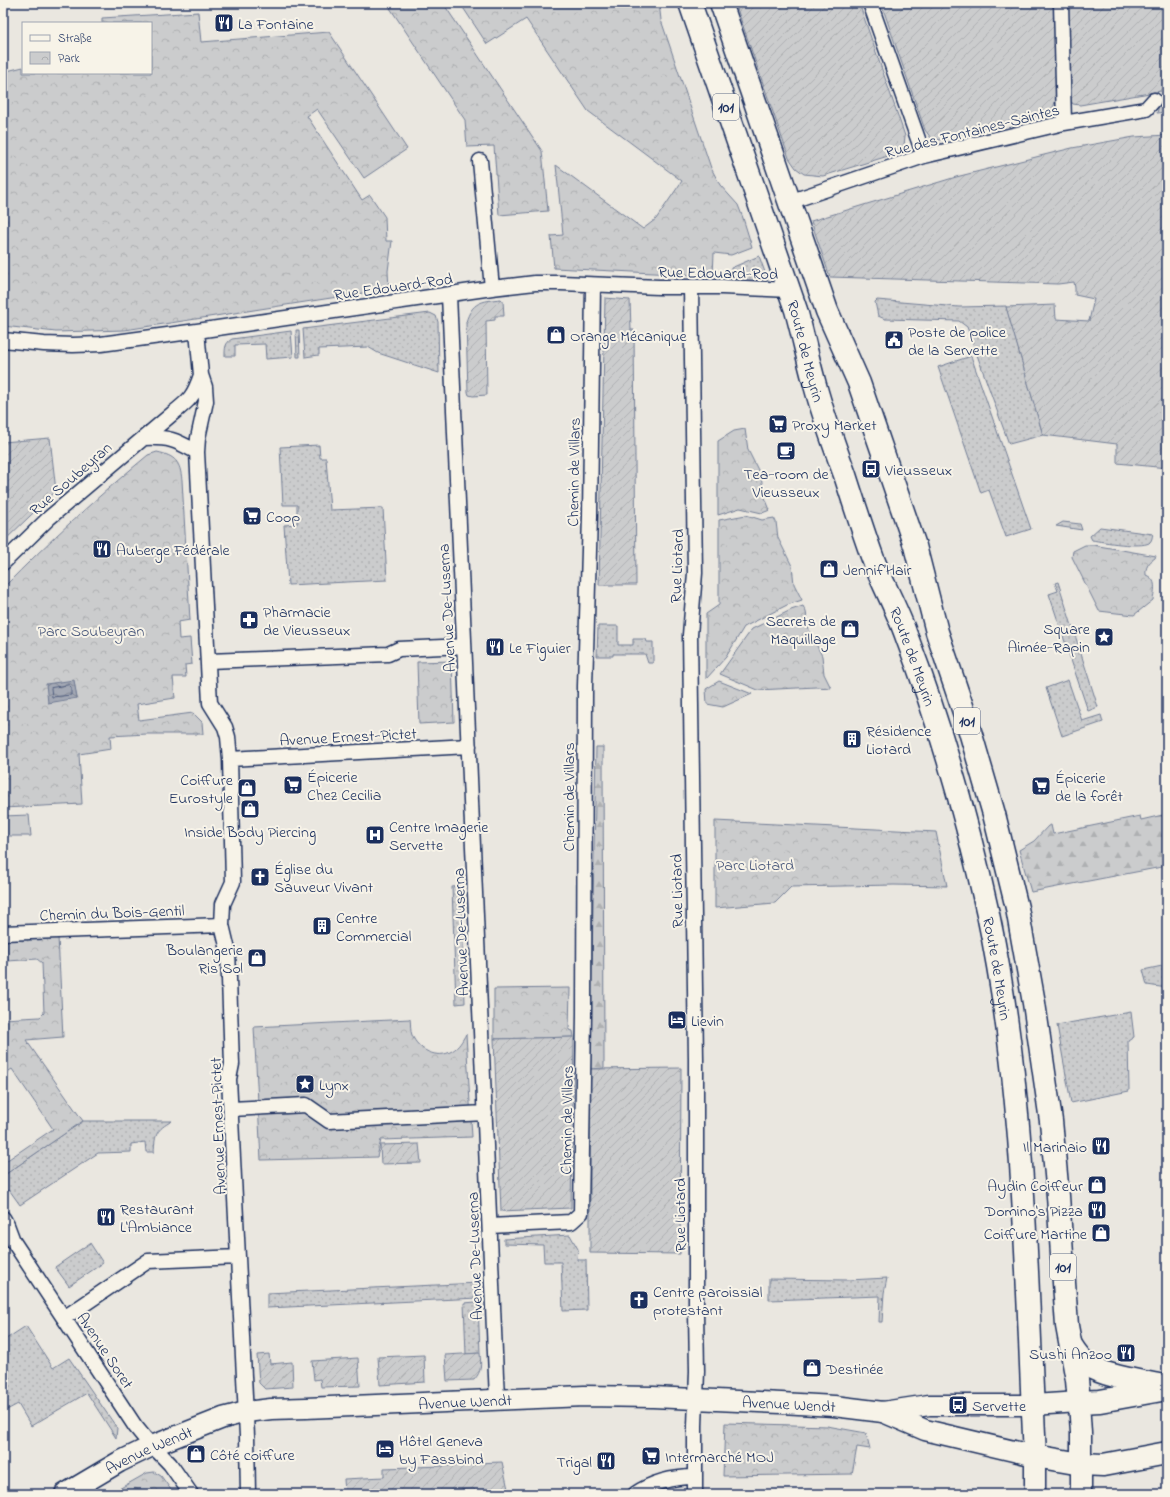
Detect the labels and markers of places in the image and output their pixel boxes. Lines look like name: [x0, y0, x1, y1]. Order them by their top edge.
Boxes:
restaurant icon: La Fontaine: [213, 12, 235, 34]
place label: La Fontaine: [238, 13, 314, 37]
place label: Poste de police de la Servette: [908, 321, 1007, 363]
shop icon: Orange Mécanique: [545, 324, 567, 346]
place label: Orange Mécanique: [570, 325, 688, 349]
public building icon: Poste de police de la Servette: [883, 329, 905, 351]
supermarket icon: Proxy Market: [767, 413, 789, 435]
place label: Proxy Market: [792, 414, 877, 438]
cafe icon: Tea-room de Vieusseux: [775, 440, 797, 462]
bus stop icon: Vieusseux: [860, 458, 882, 480]
place label: Vieusseux: [884, 459, 952, 483]
place label: Tea-room de Vieusseux: [743, 463, 829, 505]
supermarket icon: Coop: [241, 505, 263, 527]
place label: Coop: [266, 506, 300, 530]
restaurant icon: Auberge Fédérale: [91, 538, 113, 560]
place label: Auberge Fédérale: [116, 539, 230, 563]
shop icon: Jennif’Hair: [818, 558, 840, 580]
place label: Jennif’Hair: [843, 559, 912, 583]
place label: Pharmacie de Vieusseux: [263, 601, 350, 643]
pharmacy icon: Pharmacie de Vieusseux: [238, 609, 260, 631]
place label: Secrets de Maquillage: [766, 610, 837, 652]
shop icon: Secrets de Maquillage: [839, 618, 861, 640]
place label: Square Aimée-Rapin: [1008, 618, 1091, 660]
place icon: Square Aimée-Rapin: [1093, 626, 1115, 648]
restaurant icon: Le Figuier: [484, 636, 506, 658]
place label: Le Figuier: [509, 637, 571, 661]
place label: Résidence Liotard: [866, 720, 932, 762]
building icon: Résidence Liotard: [841, 728, 863, 750]
place label: Épicerie Chez Cecilia: [307, 766, 381, 808]
place label: Épicerie de la forêt: [1055, 767, 1123, 809]
place label: Coiffure Eurostyle: [169, 769, 234, 811]
supermarket icon: Épicerie Chez Cecilia: [282, 774, 304, 796]
supermarket icon: Épicerie de la forêt: [1030, 775, 1052, 797]
shop icon: Coiffure Eurostyle: [236, 777, 258, 799]
shop icon: Inside Body Piercing: [239, 798, 261, 820]
place label: Centre Imagerie Servette: [389, 816, 489, 858]
place label: Inside Body Piercing: [184, 821, 316, 845]
hospital icon: Centre Imagerie Servette: [364, 824, 386, 846]
place label: Église du Sauveur Vivant: [274, 858, 374, 900]
church icon: Église du Sauveur Vivant: [249, 866, 271, 888]
place label: Centre Commercial: [336, 907, 412, 949]
building icon: Centre Commercial: [311, 915, 333, 937]
place label: Boulangerie Ris Sol: [165, 939, 244, 981]
shop icon: Boulangerie Ris Sol: [246, 947, 268, 969]
hotel icon: Lievin: [666, 1009, 688, 1031]
place label: Lievin: [691, 1010, 724, 1034]
place icon: Lynx: [294, 1073, 316, 1095]
place label: Lynx: [319, 1074, 349, 1098]
restaurant icon: Il Marinaio: [1090, 1135, 1112, 1157]
place label: Il Marinaio: [1023, 1136, 1087, 1160]
shop icon: Aydin Coiffeur: [1086, 1174, 1108, 1196]
place label: Aydin Coiffeur: [987, 1175, 1083, 1199]
place label: Restaurant L'Ambiance: [120, 1198, 195, 1240]
restaurant icon: Domino's Pizza: [1086, 1199, 1108, 1221]
place label: Domino's Pizza: [983, 1200, 1083, 1224]
restaurant icon: Restaurant L'Ambiance: [95, 1206, 117, 1228]
shop icon: Coiffure Martine: [1090, 1222, 1112, 1244]
place label: Coiffure Martine: [984, 1223, 1088, 1247]
place label: Centre paroissial protestant: [653, 1281, 763, 1323]
church icon: Centre paroissial protestant: [628, 1289, 650, 1311]
restaurant icon: Sushi Anzoo: [1115, 1342, 1137, 1364]
place label: Sushi Anzoo: [1029, 1343, 1112, 1367]
shop icon: Destinée: [801, 1357, 823, 1379]
place label: Destinée: [825, 1358, 884, 1382]
bus stop icon: Servette: [947, 1394, 969, 1416]
place label: Servette: [972, 1395, 1027, 1419]
place label: Hôtel Geneva by Fassbind: [399, 1430, 484, 1472]
hotel icon: Hôtel Geneva by Fassbind: [374, 1438, 396, 1460]
shop icon: Côté coiffure: [185, 1443, 207, 1465]
place label: Côté coiffure: [210, 1444, 296, 1468]
supermarket icon: Intermarché MOJ: [640, 1445, 662, 1467]
place label: Intermarché MOJ: [665, 1446, 774, 1470]
restaurant icon: Trigal: [595, 1450, 617, 1472]
place label: Trigal: [556, 1451, 592, 1475]

